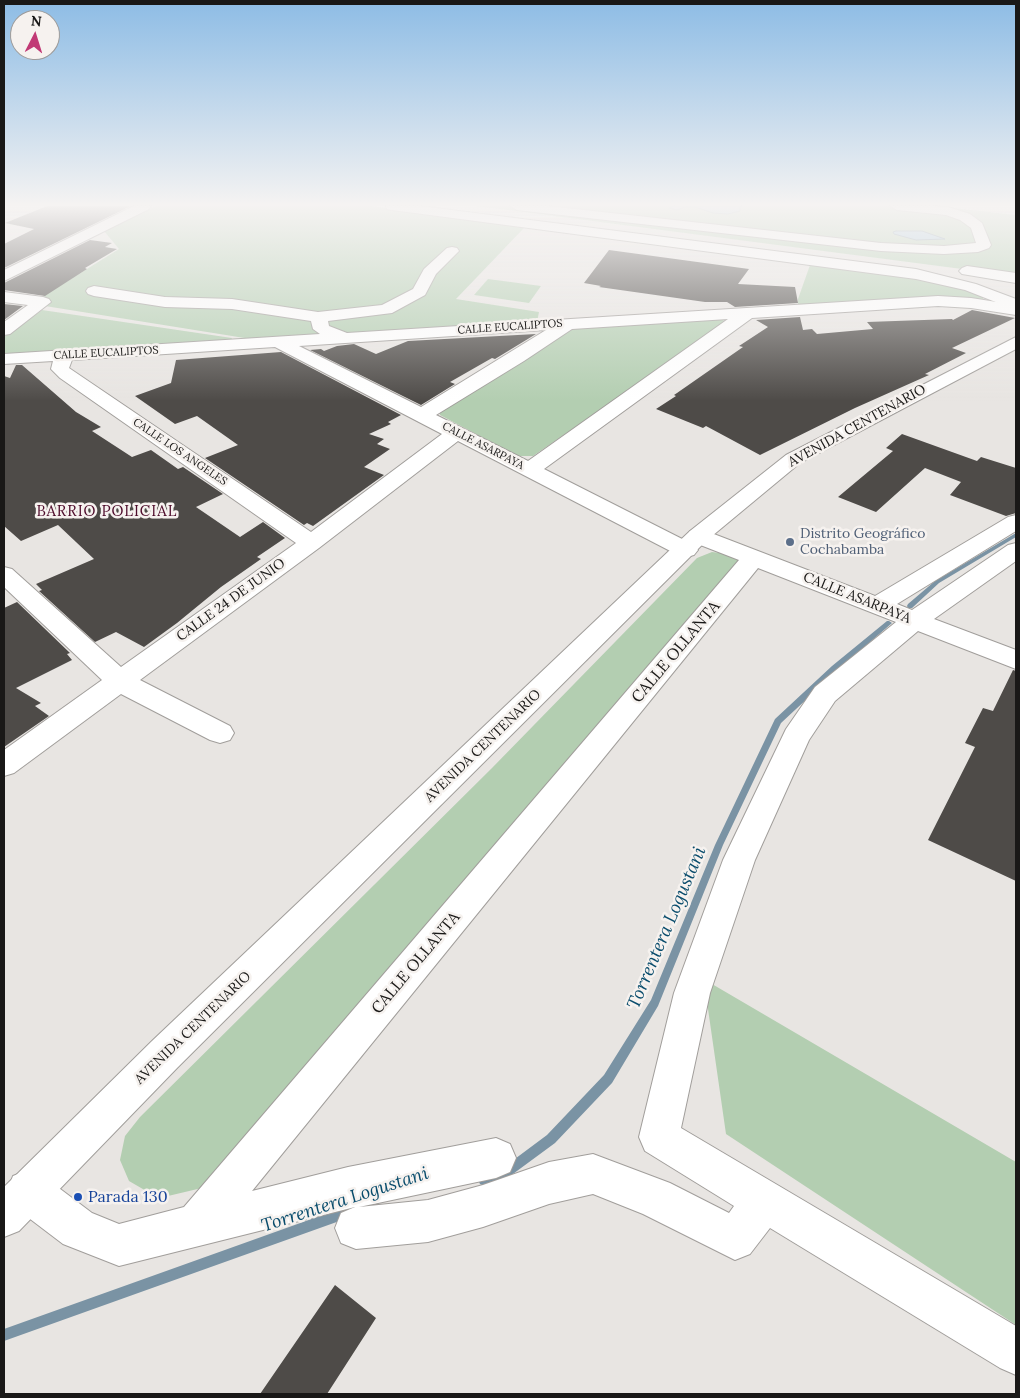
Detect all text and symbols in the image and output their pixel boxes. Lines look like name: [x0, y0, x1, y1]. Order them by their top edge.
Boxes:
north arrow: [10, 10, 60, 60]
text: N: [30, 12, 42, 30]
street label: CALLE EUCALIPTOS: [457, 317, 563, 337]
street label: CALLE EUCALIPTOS: [53, 344, 159, 362]
street label: AVENIDA CENTENARIO: [785, 381, 929, 471]
street label: CALLE LOS ANGELES: [130, 416, 230, 488]
street label: CALLE ASARPAYA: [440, 420, 526, 472]
district label: BARRIO POLICIAL: [35, 503, 179, 521]
place label: Distrito Geográfico Cochabamba: [800, 526, 925, 558]
marker: Distrito Geográfico Cochabamba: [784, 536, 796, 548]
street label: CALLE 24 DE JUNIO: [173, 555, 289, 645]
street label: CALLE ASARPAYA: [801, 569, 913, 627]
street label: CALLE OLLANTA: [628, 597, 724, 707]
street label: AVENIDA CENTENARIO: [421, 686, 545, 806]
water label: Torrentera Logustani: [623, 844, 711, 1012]
street label: CALLE OLLANTA: [368, 908, 464, 1018]
street label: AVENIDA CENTENARIO: [131, 968, 255, 1088]
water label: Torrentera Logustani: [259, 1163, 431, 1237]
place label: Parada 130: [88, 1187, 168, 1207]
marker: Parada 130: [72, 1191, 84, 1203]

